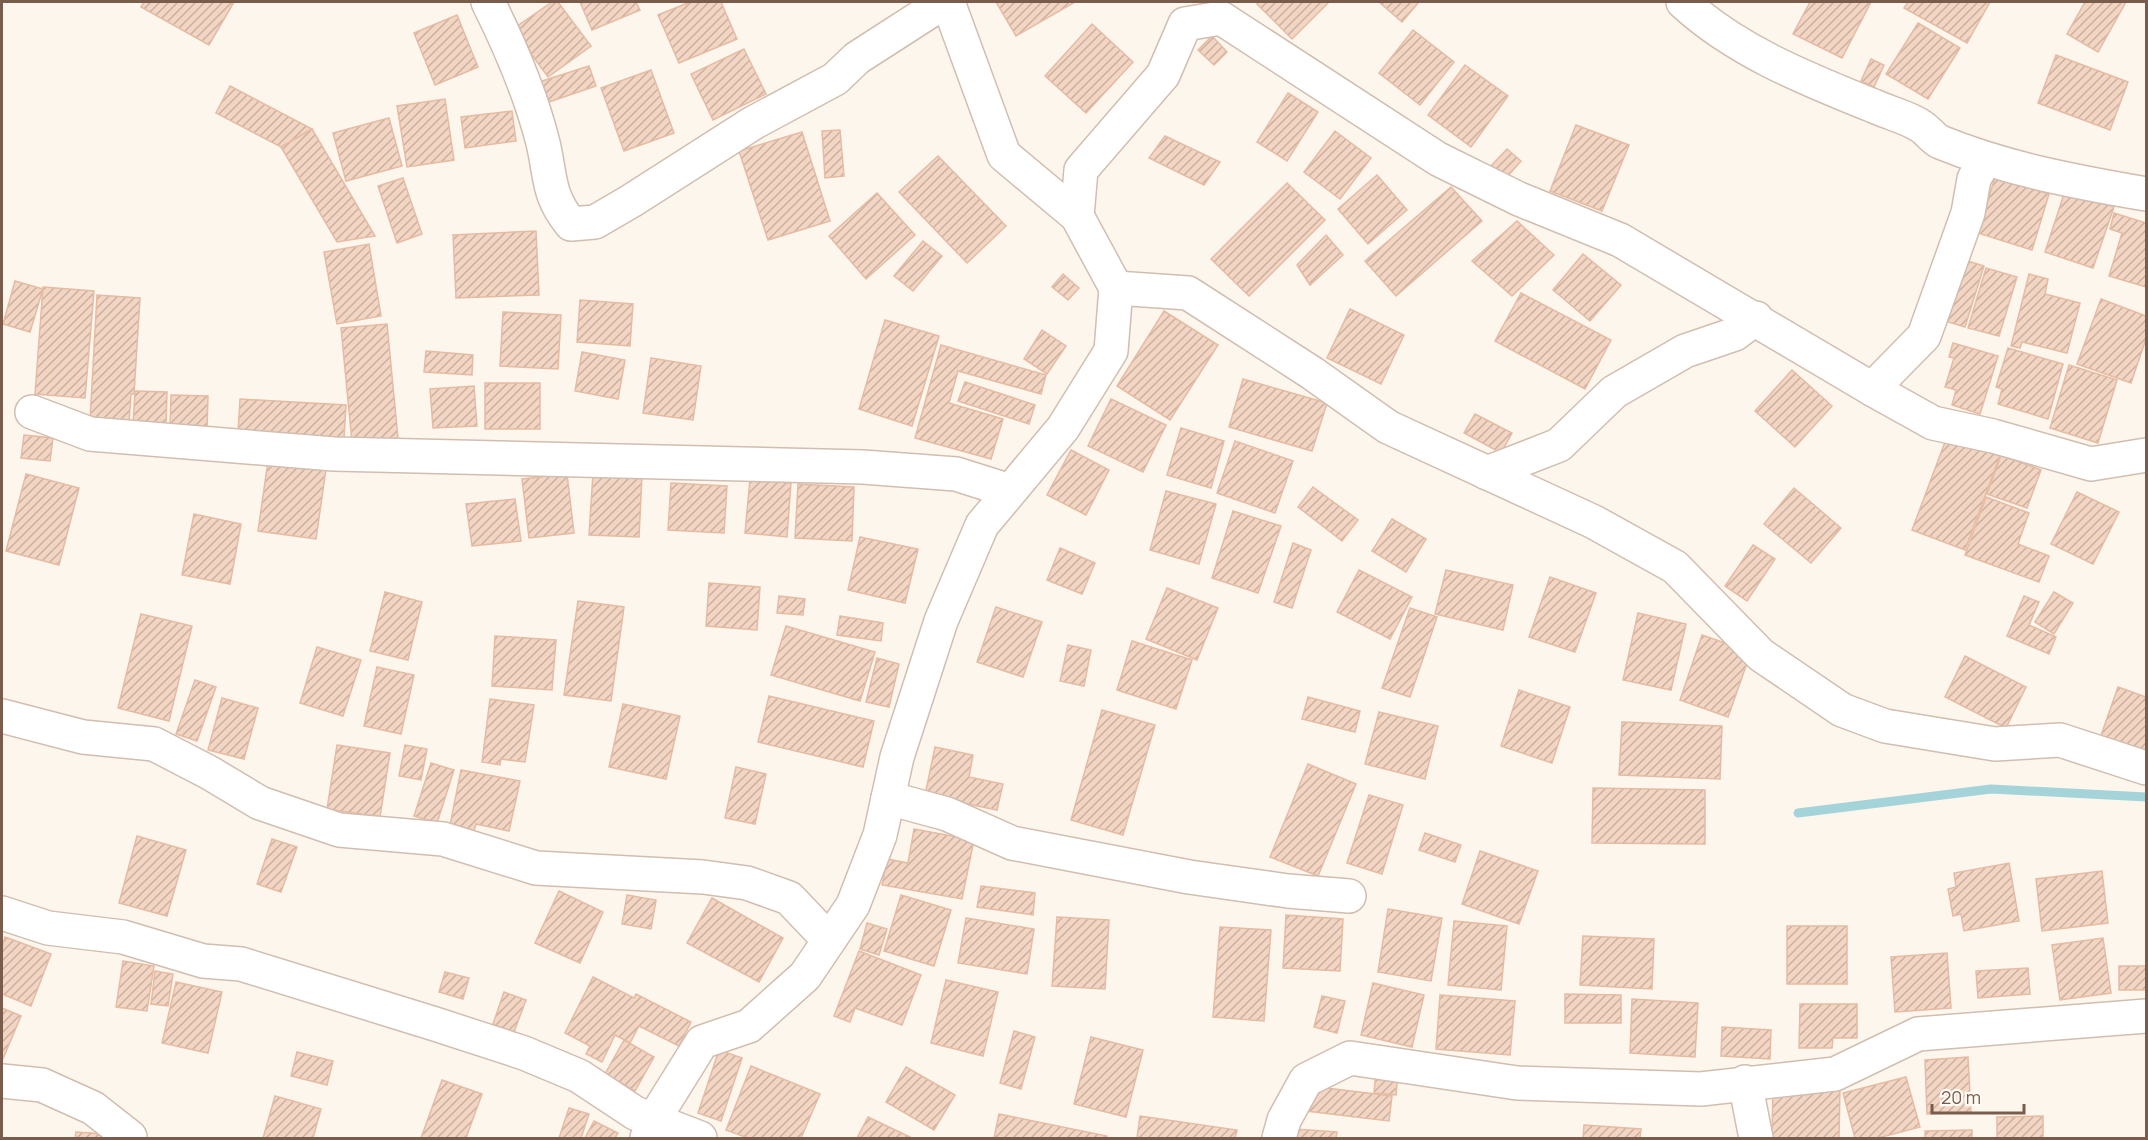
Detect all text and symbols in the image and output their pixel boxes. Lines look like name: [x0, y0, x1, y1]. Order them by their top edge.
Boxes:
scale bar: [1932, 1077, 2024, 1115]
text: 20 m: [1941, 1085, 1981, 1109]

